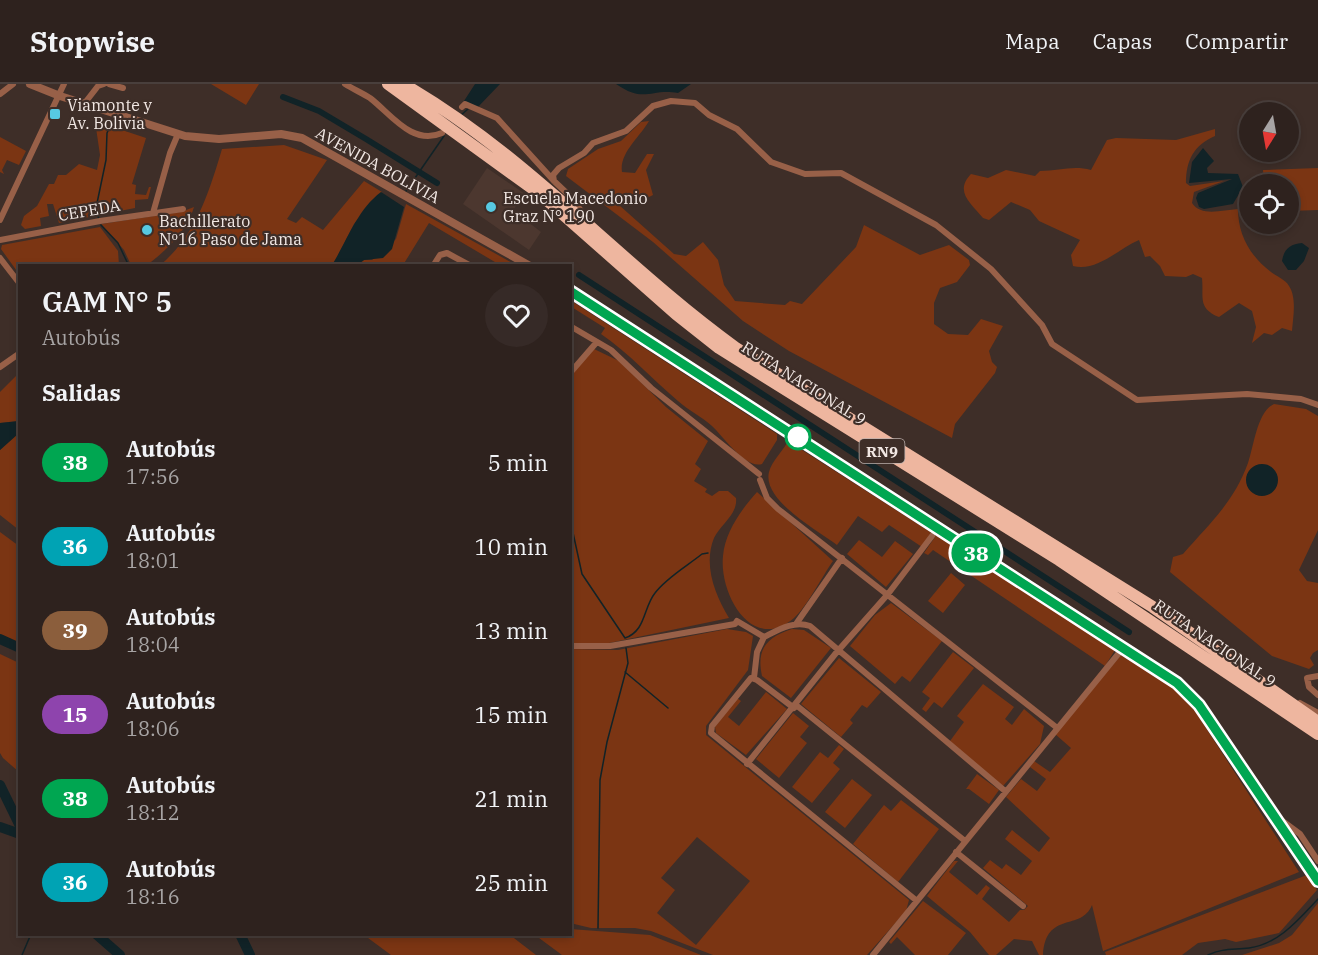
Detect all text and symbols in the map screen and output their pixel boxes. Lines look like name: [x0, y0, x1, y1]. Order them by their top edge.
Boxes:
text: Stopwise: [30, 23, 155, 60]
text: Mapa: [1005, 27, 1060, 55]
text: Capas: [1093, 27, 1152, 55]
text: Compartir: [1185, 27, 1288, 55]
place label: Viamonte y Av. Bolivia: [67, 95, 153, 133]
north arrow: [1239, 102, 1299, 162]
map controls: [1239, 102, 1299, 234]
marker: Viamonte y Av. Bolivia: [48, 107, 62, 121]
street label: AVENIDA BOLIVIA: [312, 123, 444, 207]
button: locate: [1239, 174, 1299, 234]
place label: Escuela Macedonio Graz N° 190: [503, 188, 648, 226]
street label: CEPEDA: [56, 195, 122, 225]
marker: Escuela Macedonio Graz N° 190: [484, 200, 498, 214]
place label: Bachillerato Nº16 Paso de Jama: [159, 211, 302, 249]
marker: Bachillerato Nº16 Paso de Jama: [140, 223, 154, 237]
text: GAM N° 5: [42, 283, 172, 320]
button: heart: [485, 284, 548, 347]
text: Autobús: [42, 324, 120, 351]
street label: RUTA NACIONAL 9: [738, 337, 870, 429]
text: Salidas: [42, 378, 121, 407]
unlabelled marker: [785, 424, 811, 450]
text: Autobús: [126, 434, 215, 463]
road number: RN9: [860, 439, 904, 463]
text: 38: [62, 448, 88, 476]
text: 5 min: [488, 448, 548, 477]
text: 17:56: [126, 463, 180, 490]
text: Autobús: [126, 518, 215, 547]
text: 36: [62, 532, 88, 560]
text: 10 min: [475, 532, 548, 561]
line badge: 38: [949, 534, 1003, 572]
text: 38: [963, 539, 989, 567]
text: 18:01: [126, 547, 180, 574]
street label: RUTA NACIONAL 9: [1150, 595, 1280, 691]
text: Autobús: [126, 602, 215, 631]
text: 39: [62, 616, 88, 644]
text: 13 min: [475, 616, 548, 645]
text: 18:04: [126, 631, 180, 658]
text: Autobús: [126, 686, 215, 715]
text: 15: [62, 700, 88, 728]
text: 15 min: [475, 700, 548, 729]
text: 18:06: [126, 715, 180, 742]
text: Autobús: [126, 770, 215, 799]
text: 38: [62, 784, 88, 812]
text: 21 min: [475, 784, 548, 813]
text: 18:12: [126, 799, 180, 826]
text: Autobús: [126, 854, 215, 883]
text: 36: [62, 868, 88, 896]
text: 25 min: [475, 868, 548, 897]
text: 18:16: [126, 883, 180, 910]

